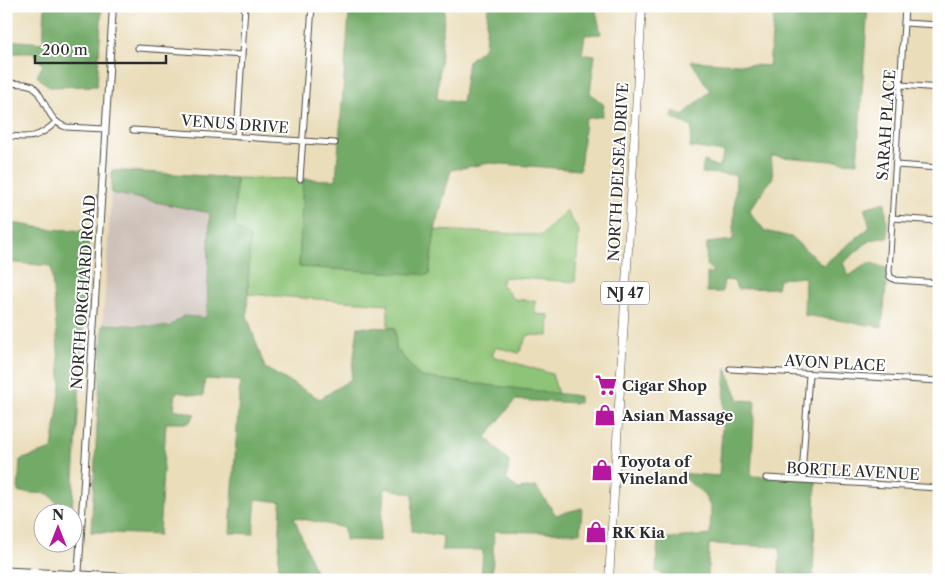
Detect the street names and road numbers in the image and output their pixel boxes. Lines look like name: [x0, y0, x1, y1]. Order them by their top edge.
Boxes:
street label: SARAH PLACE: [873, 69, 899, 181]
street label: NORTH DELSEA DRIVE: [604, 82, 632, 262]
street label: VENUS DRIVE: [180, 111, 289, 137]
street label: NORTH ORCHARD ROAD: [67, 194, 99, 390]
road number: NJ 47: [601, 282, 649, 304]
street label: AVON PLACE: [783, 351, 886, 375]
street label: BORTLE AVENUE: [786, 458, 920, 484]

